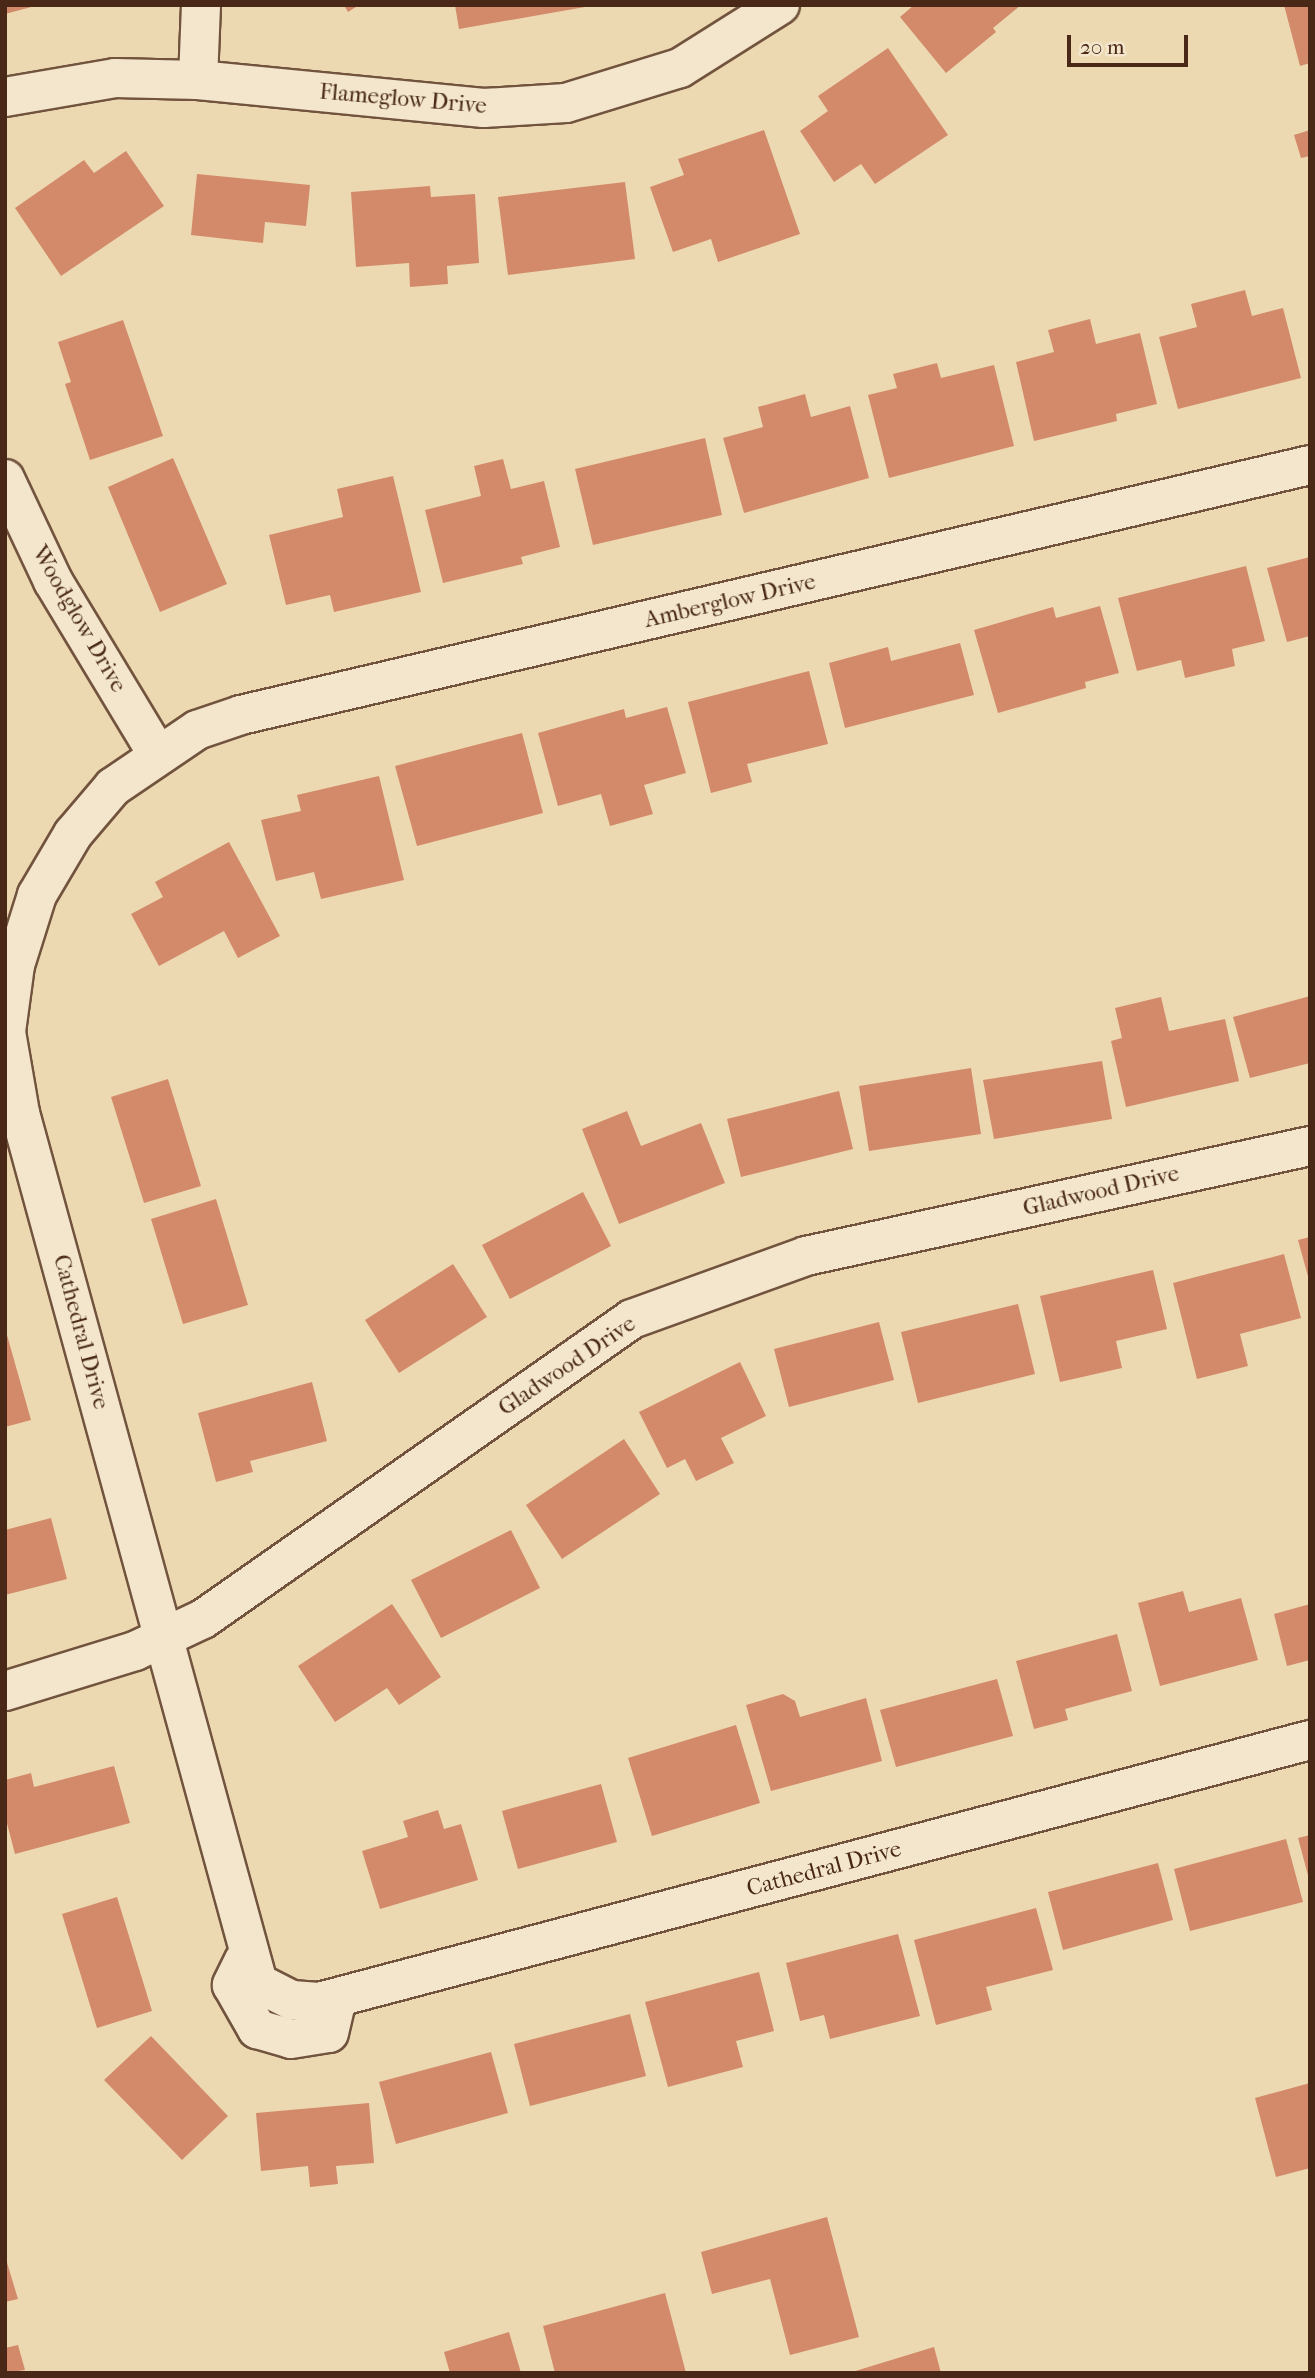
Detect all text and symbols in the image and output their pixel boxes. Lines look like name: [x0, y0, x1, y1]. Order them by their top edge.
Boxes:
scale bar: [1070, 21, 1191, 65]
text: 20 m: [1080, 35, 1124, 59]
street label: Flameglow Drive: [318, 78, 488, 120]
street label: Woodglow Drive: [26, 541, 132, 697]
street label: Amberglow Drive: [642, 568, 818, 634]
street label: Gladwood Drive: [1020, 1160, 1182, 1222]
street label: Cathedral Drive: [47, 1252, 115, 1412]
street label: Gladwood Drive: [493, 1310, 641, 1422]
street label: Cathedral Drive: [744, 1835, 904, 1903]

